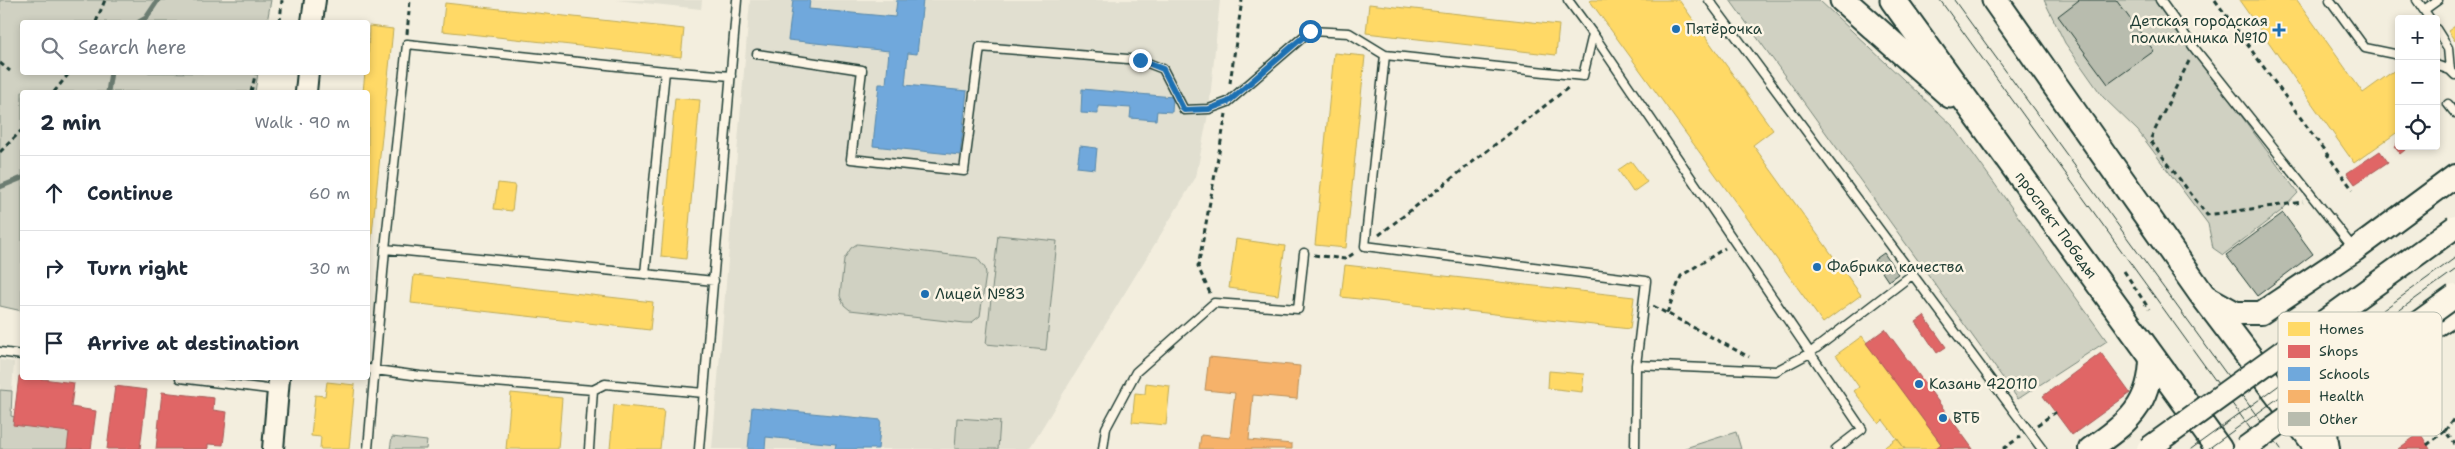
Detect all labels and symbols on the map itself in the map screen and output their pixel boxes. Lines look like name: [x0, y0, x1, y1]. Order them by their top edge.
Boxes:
place label: Детская городская поликлиника №10: [2130, 11, 2268, 48]
place label: Пятёрочка: [1686, 19, 1763, 39]
route start: [1299, 20, 1322, 43]
marker: Пятёрочка: [1670, 23, 1682, 35]
marker: Детская городская поликлиника №10: [2272, 23, 2286, 37]
route end: [1129, 49, 1152, 72]
street label: проспект Победы: [2011, 167, 2102, 282]
place label: Фабрика качества: [1827, 257, 1964, 277]
marker: Фабрика качества: [1811, 261, 1823, 273]
place label: Лицей №83: [935, 284, 1025, 304]
marker: Лицей №83: [919, 288, 931, 300]
legend: [2278, 312, 2442, 436]
text: Homes: [2319, 320, 2364, 338]
text: Shops: [2319, 342, 2358, 360]
text: Schools: [2319, 365, 2370, 383]
place label: Казань 420110: [1929, 374, 2038, 394]
marker: Казань 420110: [1913, 378, 1925, 390]
text: Health: [2319, 387, 2364, 405]
place label: ВТБ: [1953, 408, 1980, 428]
text: Other: [2319, 410, 2358, 428]
marker: ВТБ: [1937, 412, 1949, 424]

